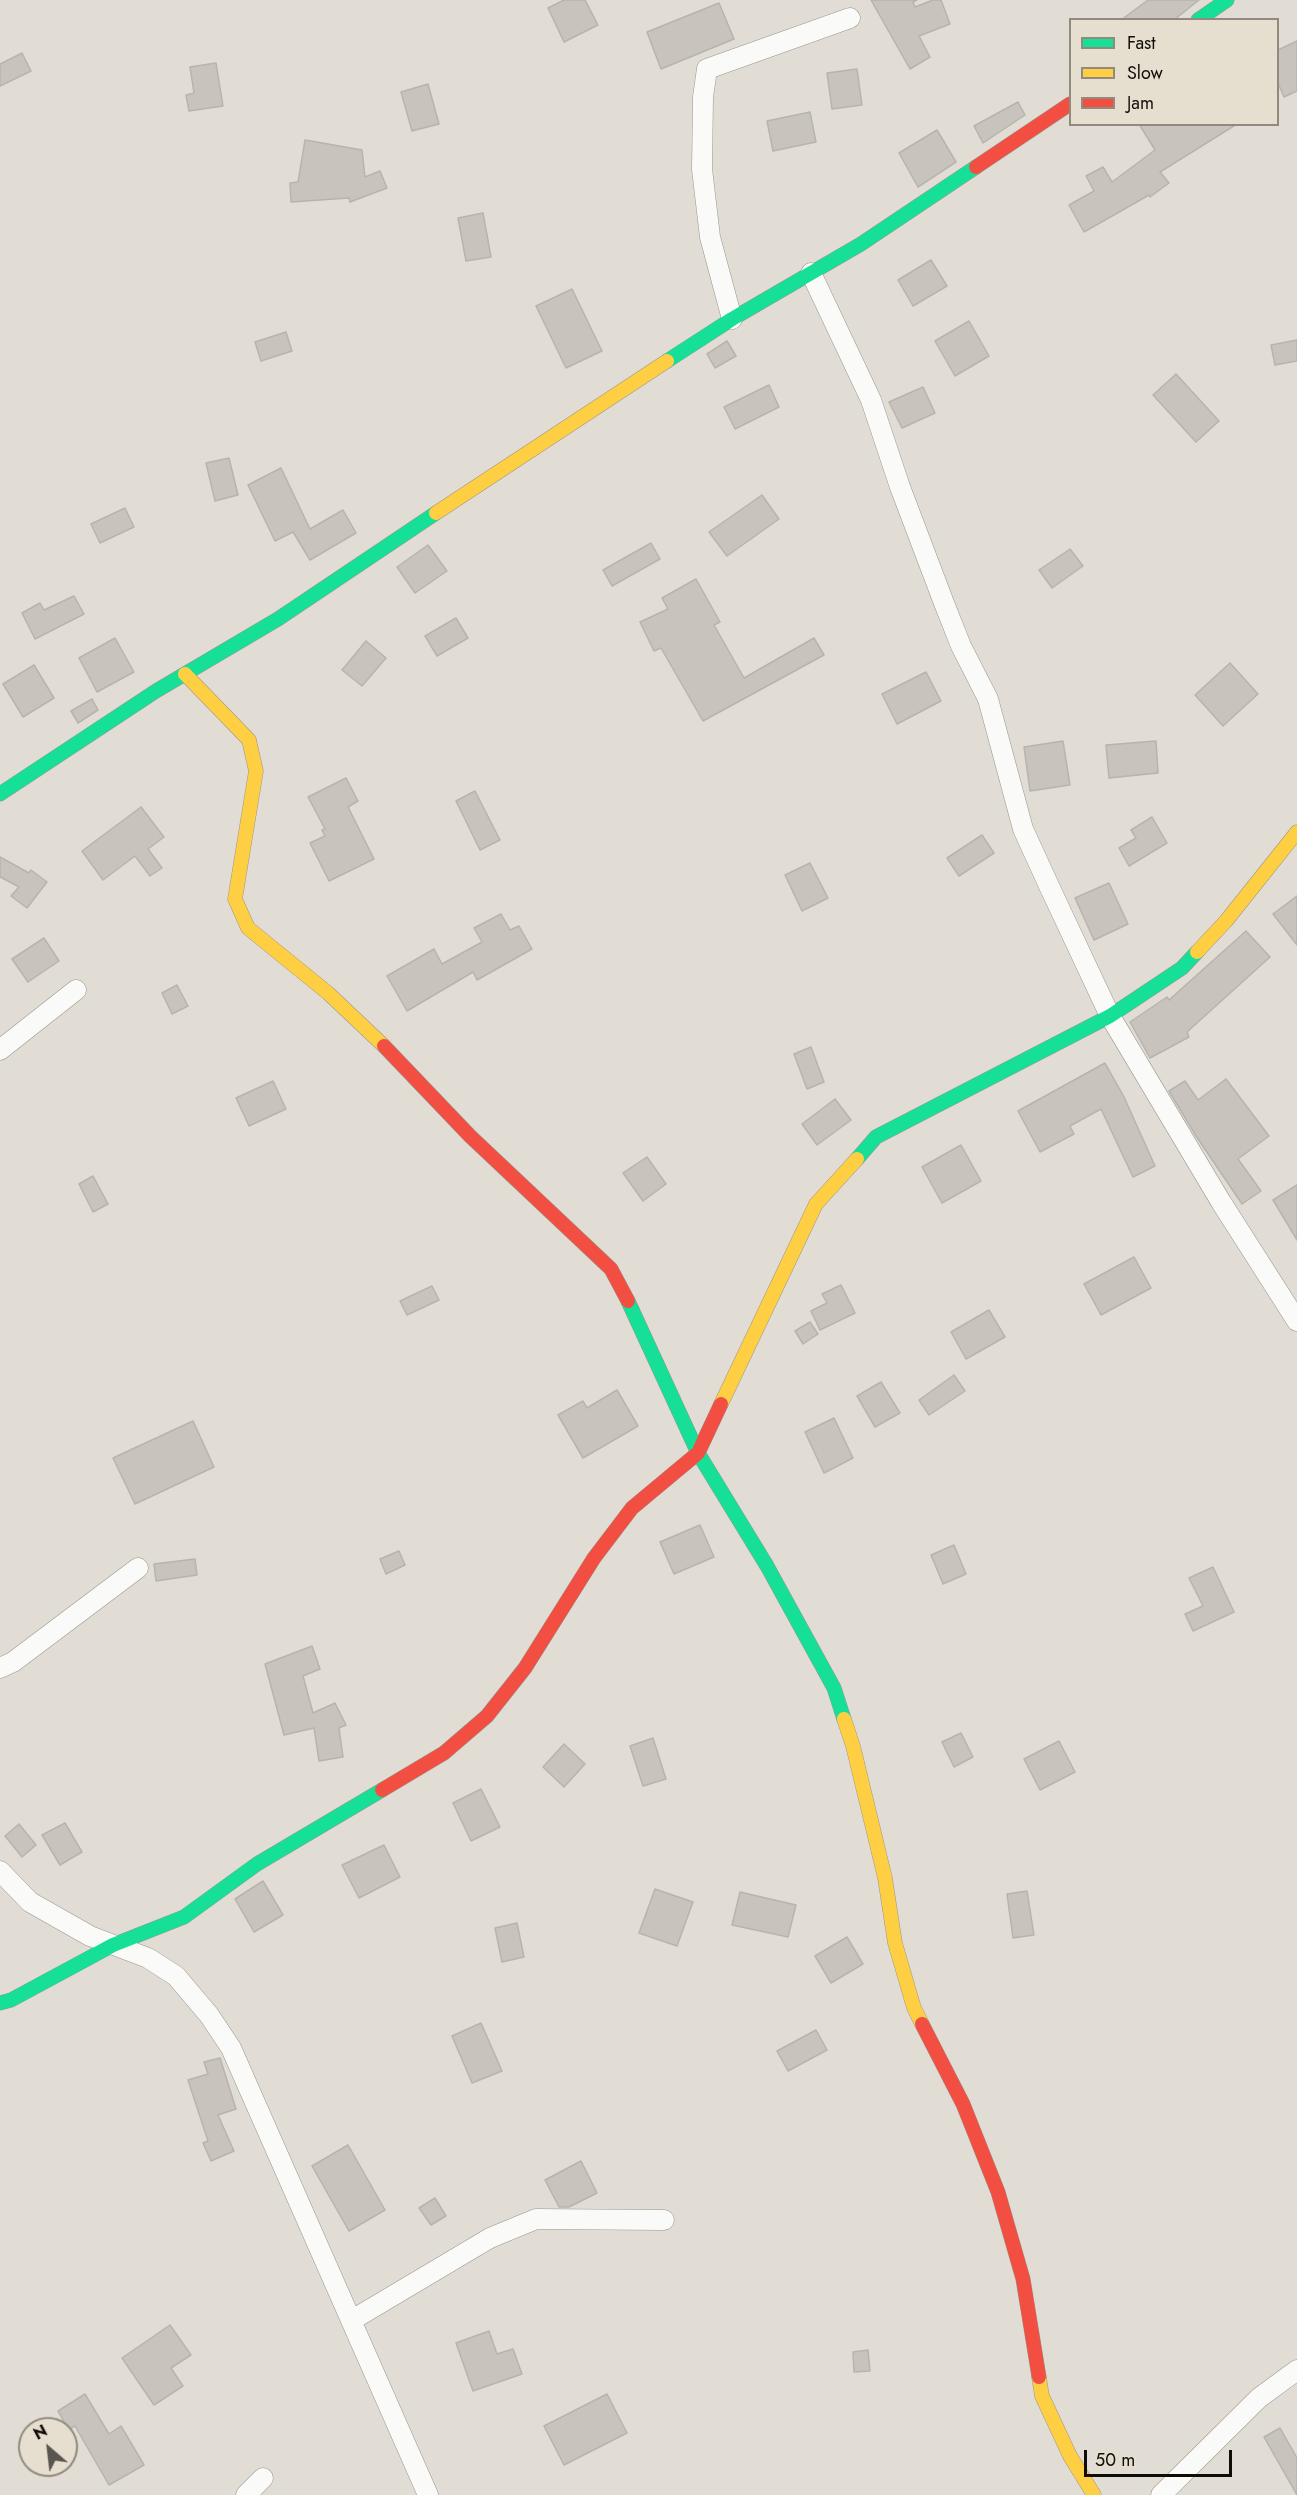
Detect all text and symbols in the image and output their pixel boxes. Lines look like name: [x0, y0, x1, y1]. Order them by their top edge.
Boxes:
legend: [1069, 18, 1279, 126]
text: Fast: [1127, 30, 1156, 56]
text: Slow: [1127, 60, 1163, 86]
text: Jam: [1127, 90, 1154, 116]
north arrow: [18, 2417, 78, 2477]
text: N: [29, 2419, 51, 2446]
scale bar: [1087, 2438, 1236, 2476]
text: 50 m: [1095, 2447, 1135, 2473]

